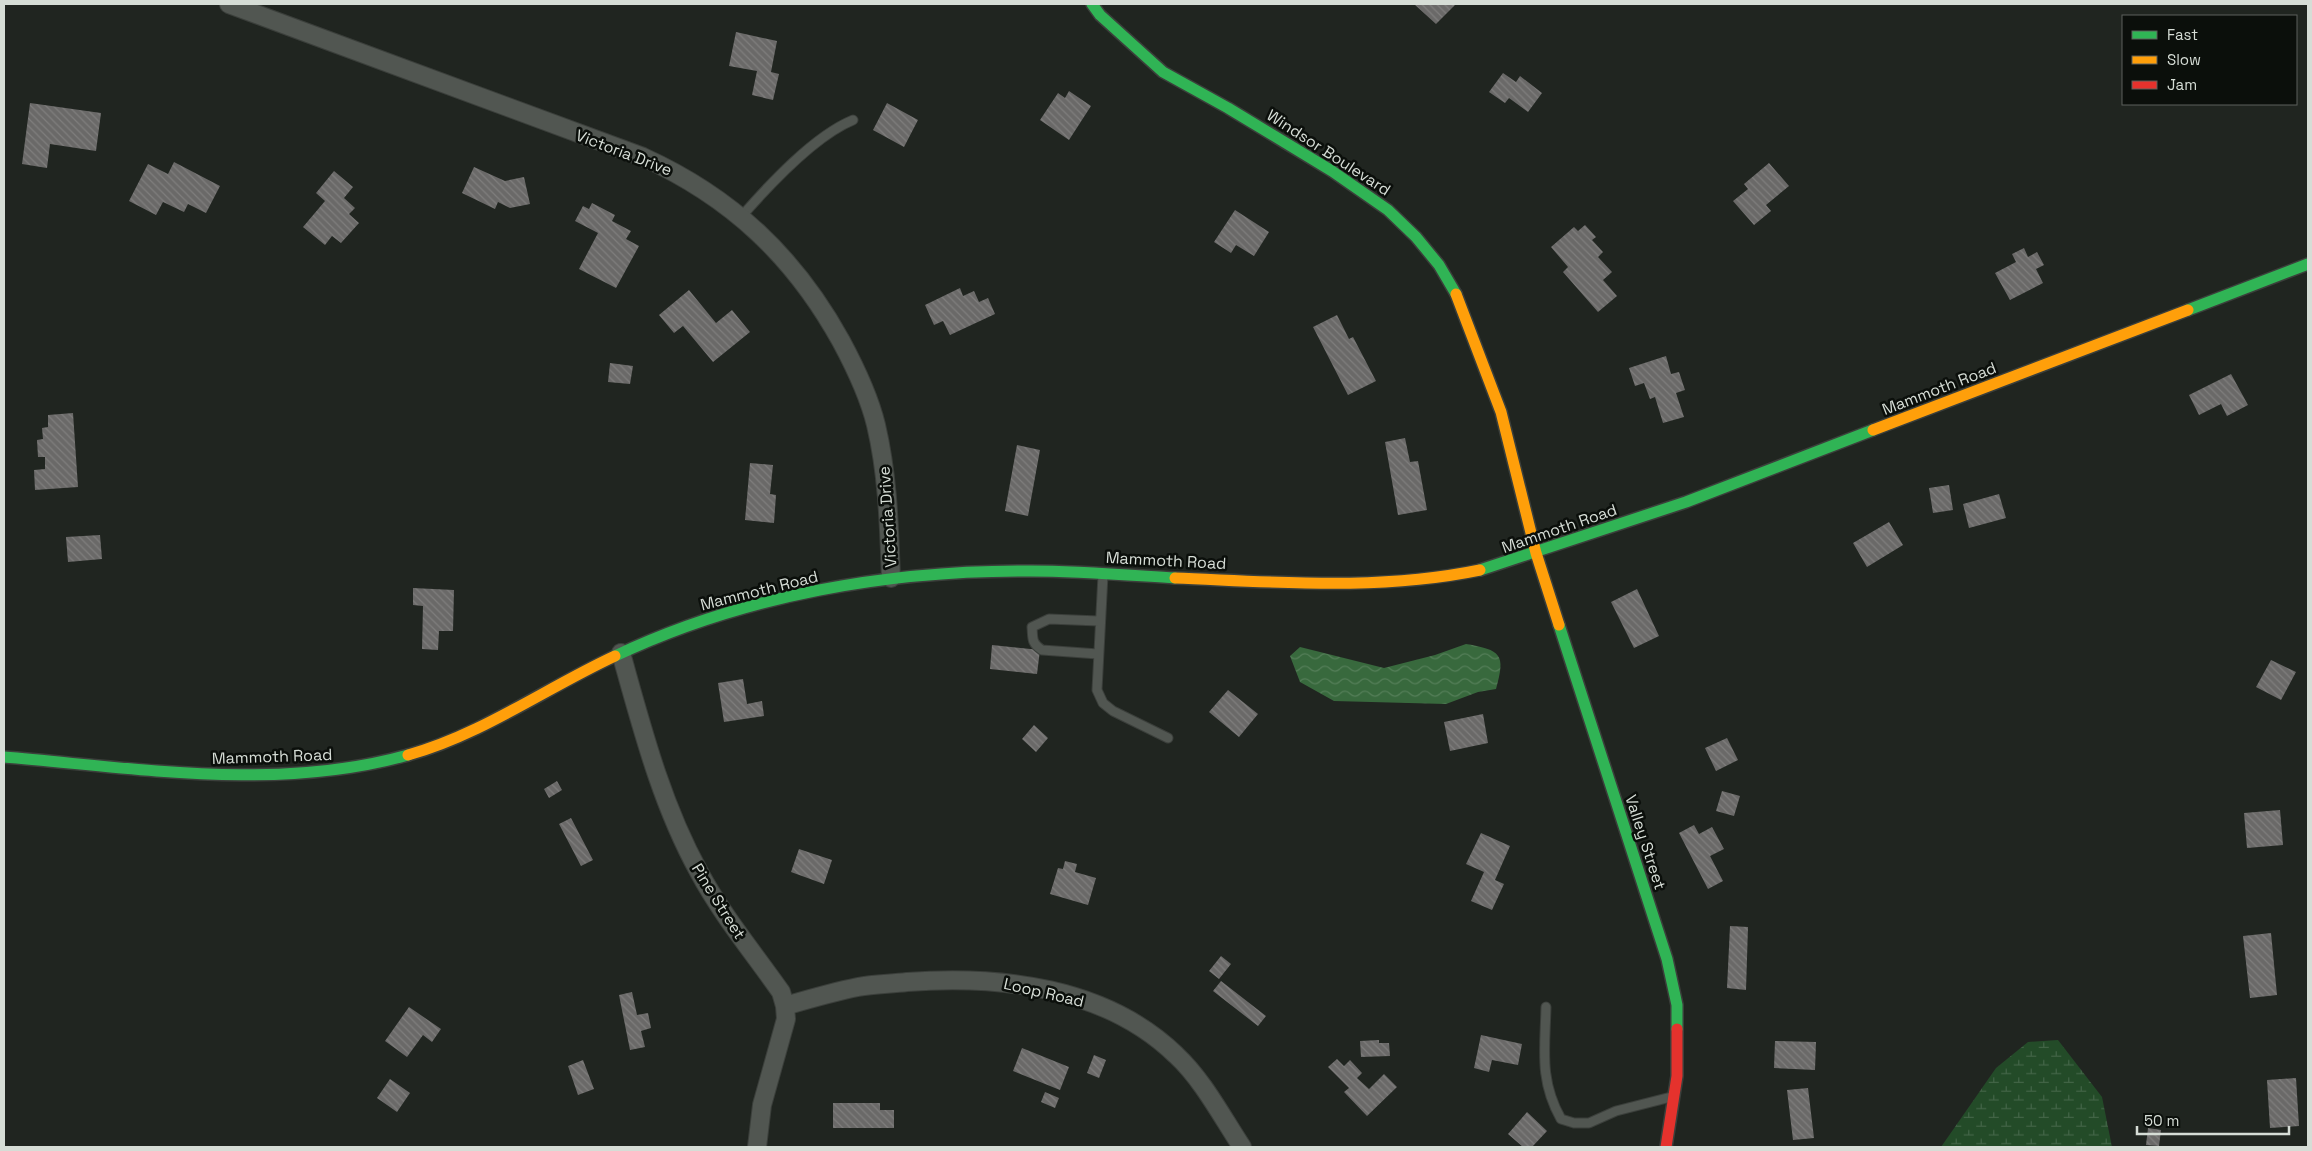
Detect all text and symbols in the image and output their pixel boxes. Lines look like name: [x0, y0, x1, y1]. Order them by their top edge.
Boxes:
legend: [2122, 15, 2297, 105]
text: Fast: [2167, 25, 2198, 44]
text: Slow: [2167, 50, 2201, 69]
text: Jam: [2167, 75, 2197, 94]
street label: Windsor Boulevard: [1263, 105, 1395, 200]
street label: Victoria Drive: [573, 124, 675, 180]
street label: Mammoth Road: [1879, 357, 1999, 420]
street label: Victoria Drive: [873, 466, 902, 568]
street label: Mammoth Road: [1499, 499, 1620, 558]
street label: Mammoth Road: [1105, 547, 1227, 574]
street label: Mammoth Road: [698, 566, 820, 615]
street label: Mammoth Road: [211, 744, 333, 769]
street label: Valley Street: [1620, 792, 1671, 892]
street label: Pine Street: [687, 859, 750, 943]
street label: Loop Road: [1002, 973, 1086, 1012]
scale bar: [2137, 1104, 2290, 1136]
text: 50 m: [2144, 1111, 2179, 1130]

